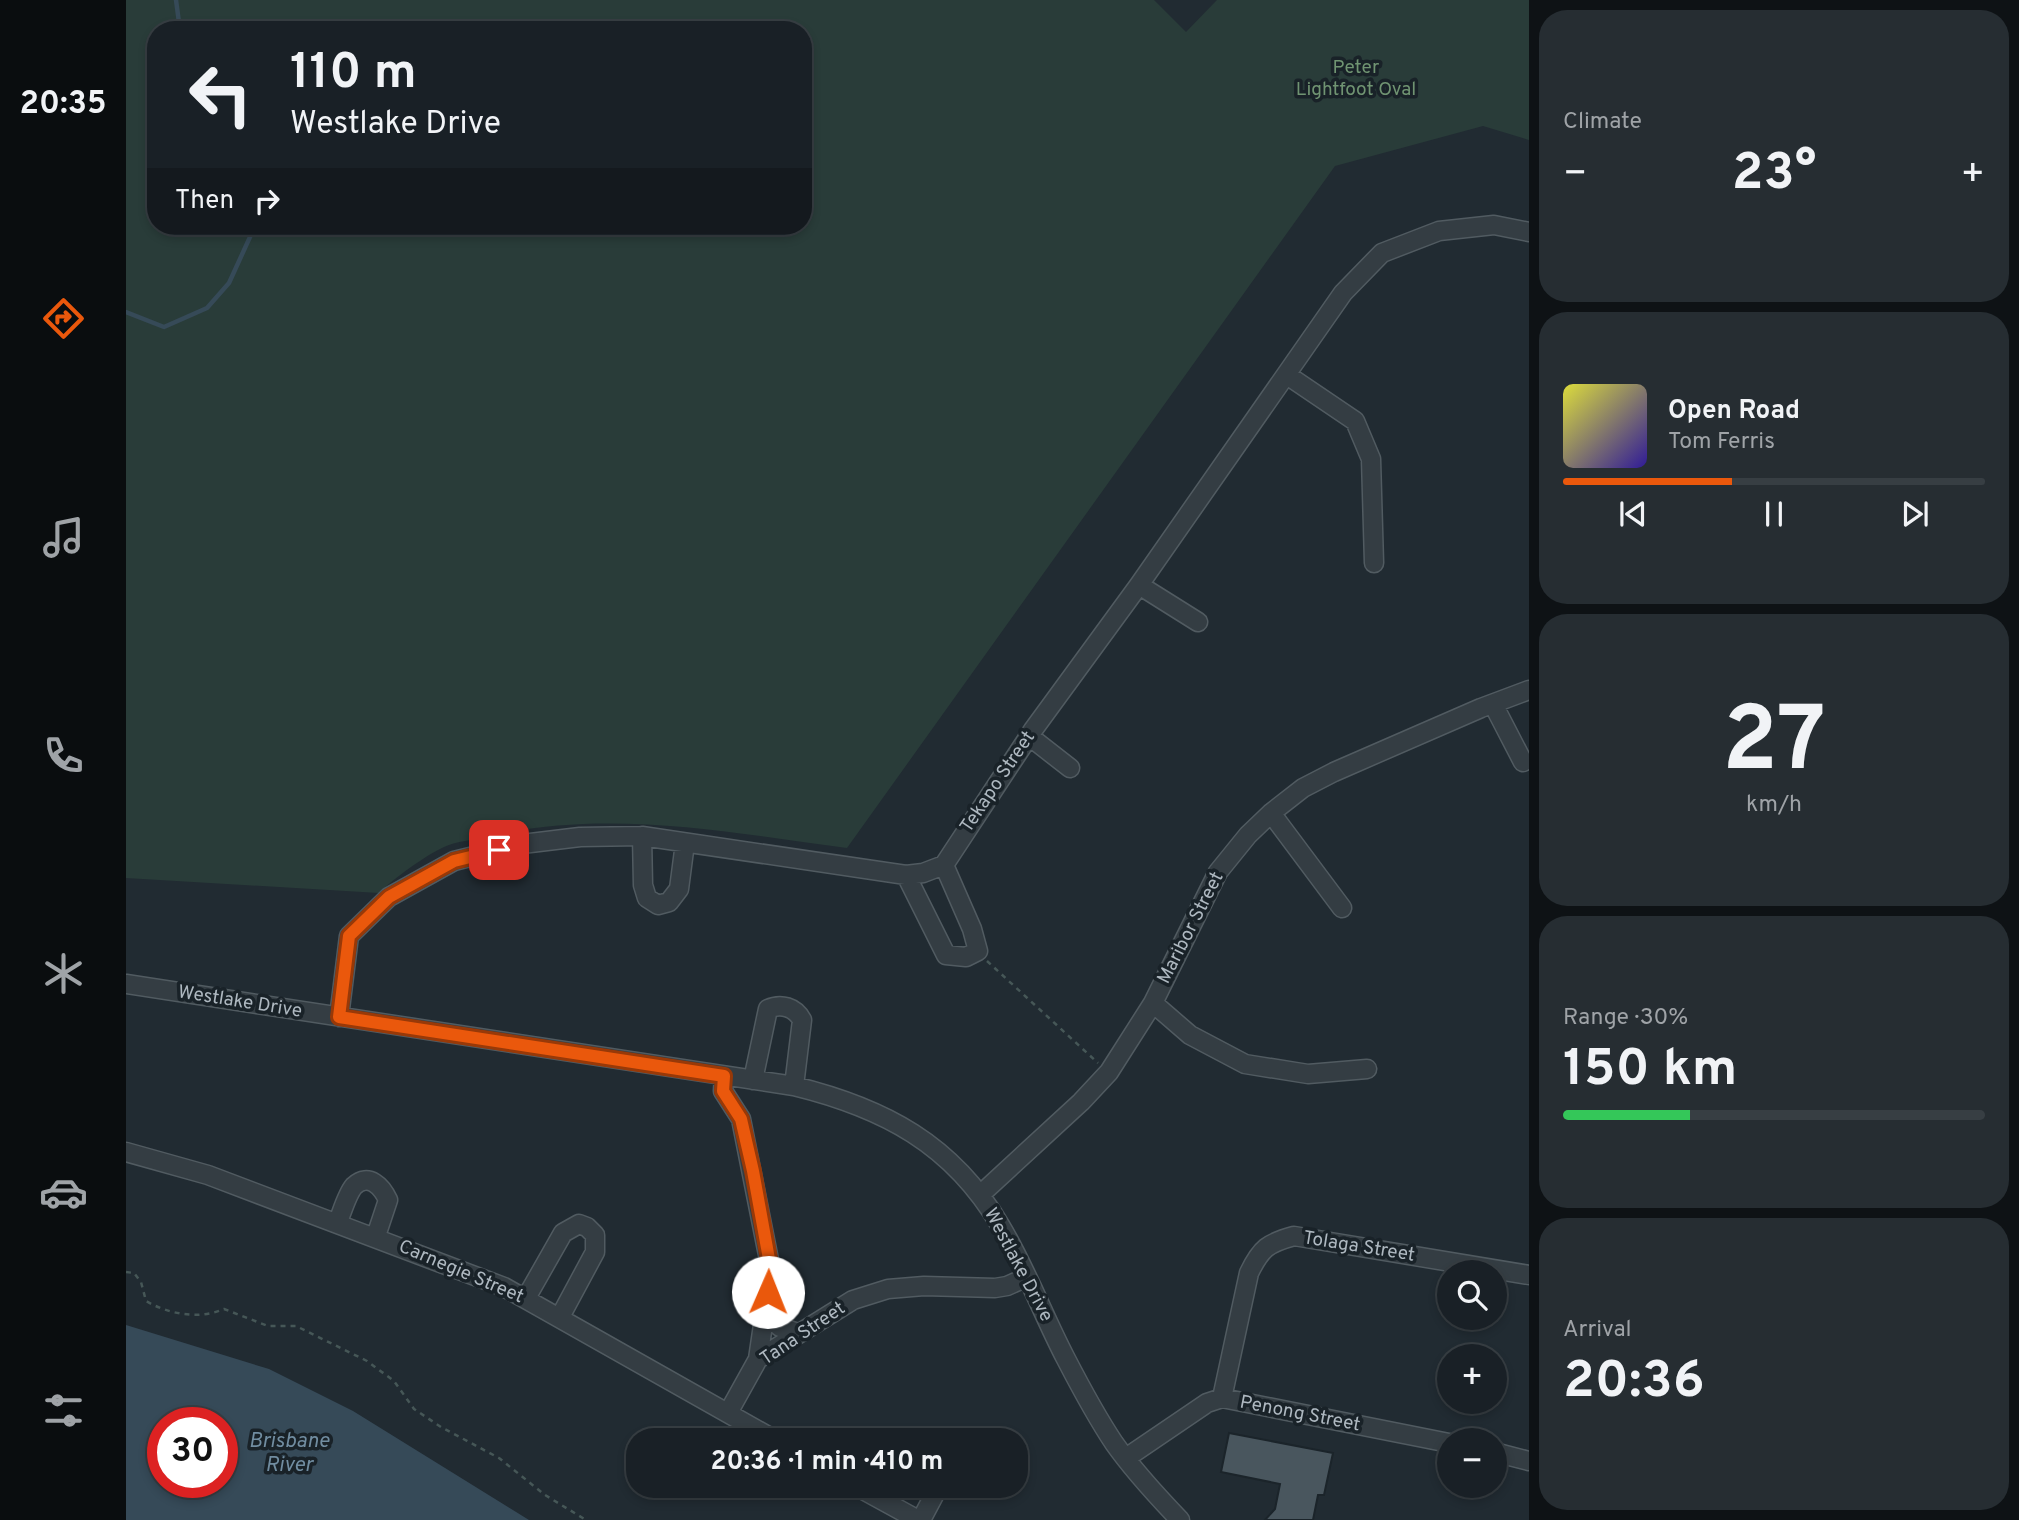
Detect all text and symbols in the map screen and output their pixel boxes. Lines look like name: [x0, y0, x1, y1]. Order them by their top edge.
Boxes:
text: 110 m: [290, 44, 417, 106]
icon: left: [175, 49, 266, 140]
park label: Peter Lightfoot Oval: [1296, 56, 1416, 102]
text: 20:35: [19, 85, 107, 125]
text: Westlake Drive: [290, 105, 501, 145]
text: Climate: [1563, 108, 1642, 137]
text: 23°: [1732, 142, 1816, 208]
text: −: [1563, 151, 1588, 200]
text: +: [1960, 151, 1985, 200]
icon: right: [248, 182, 286, 220]
text: Then: [175, 185, 234, 218]
icon: directions: [39, 294, 88, 343]
text: Open Road: [1668, 395, 1800, 428]
text: Tom Ferris: [1668, 428, 1775, 457]
icon: previous: [1614, 495, 1652, 533]
icon: pause: [1755, 495, 1793, 533]
icon: next: [1896, 495, 1934, 533]
icon: music: [39, 513, 88, 562]
text: 27: [1722, 688, 1826, 803]
street label: Tekapo Street: [955, 726, 1041, 838]
icon: phone: [39, 731, 88, 780]
text: km/h: [1746, 791, 1802, 820]
pin: [469, 820, 529, 880]
icon: arrive: [480, 831, 518, 869]
street label: Maribor Street: [1152, 868, 1230, 988]
icon: climate: [39, 949, 88, 998]
street label: Westlake Drive: [176, 980, 304, 1024]
text: Range · 30%: [1563, 1004, 1688, 1033]
text: 150 km: [1563, 1038, 1737, 1104]
icon: car: [39, 1168, 88, 1217]
street label: Westlake Drive: [978, 1204, 1058, 1326]
street label: Tolaga Street: [1301, 1226, 1417, 1268]
street label: Carnegie Street: [395, 1235, 527, 1309]
position arrow: [731, 1255, 805, 1329]
map controls: [1437, 1260, 1507, 1498]
button: search: [1437, 1260, 1507, 1330]
street label: Tana Street: [756, 1297, 850, 1371]
text: Arrival: [1563, 1316, 1632, 1345]
button: +: [1437, 1344, 1507, 1414]
text: 20:36: [1563, 1350, 1705, 1416]
icon: filters: [39, 1386, 88, 1435]
street label: Penong Street: [1238, 1391, 1362, 1437]
speed limit sign: 30: [147, 1407, 238, 1498]
water label: Brisbane River: [249, 1428, 330, 1479]
button: −: [1437, 1428, 1507, 1498]
text: 20:36 · 1 min · 410 m: [711, 1446, 943, 1479]

